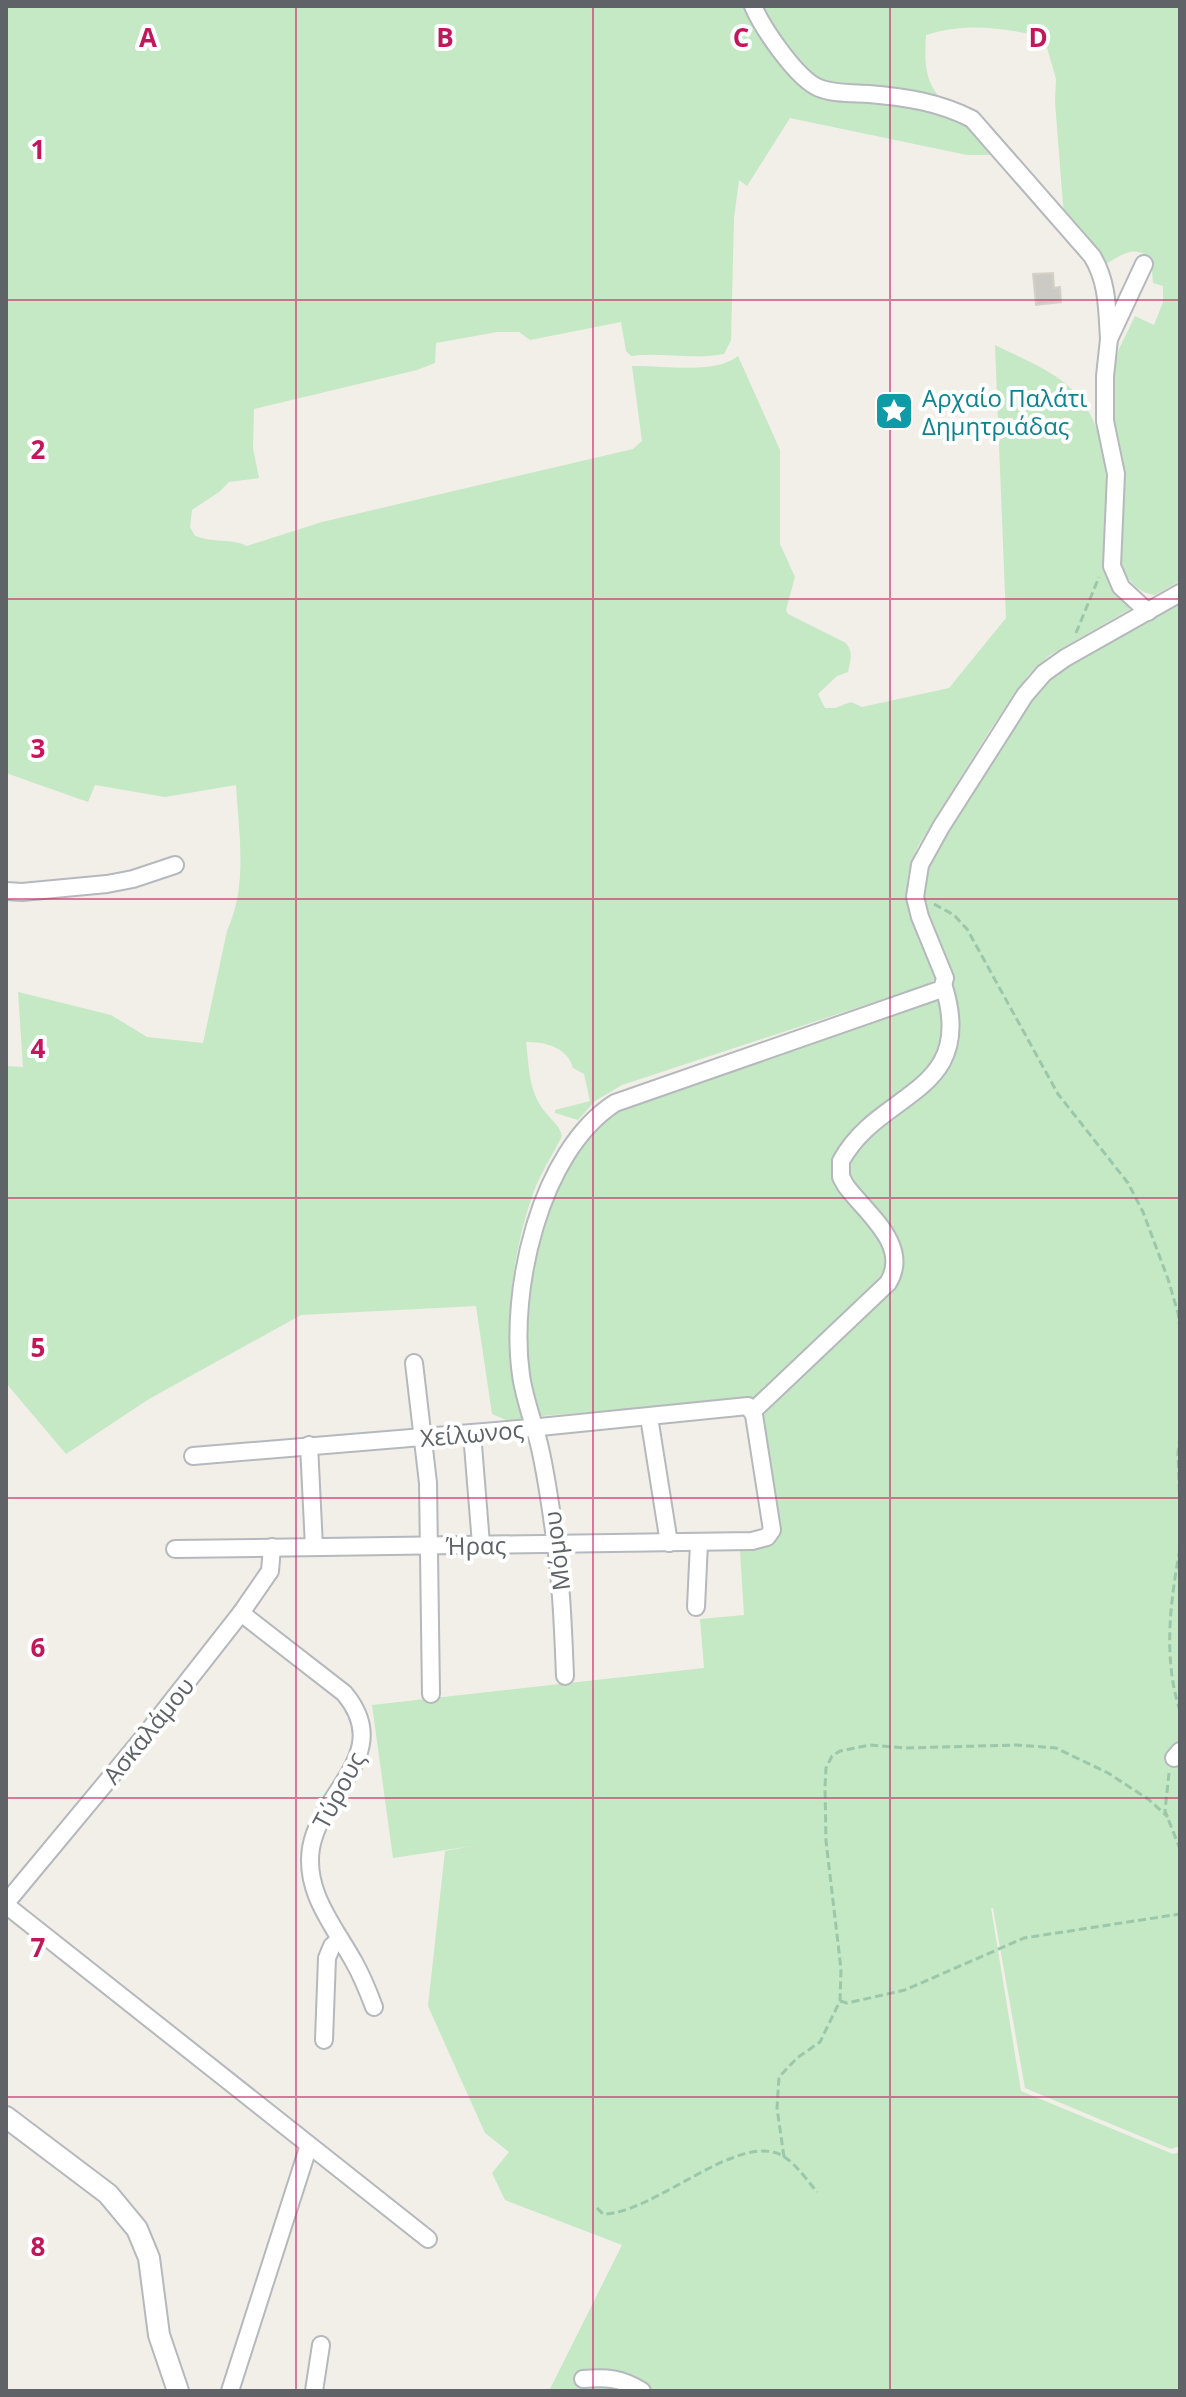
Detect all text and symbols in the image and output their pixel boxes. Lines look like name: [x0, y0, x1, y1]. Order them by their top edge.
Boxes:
text: A: [139, 19, 157, 55]
text: B: [436, 19, 454, 55]
text: C: [733, 19, 749, 55]
text: D: [1028, 19, 1048, 55]
text: 1: [31, 131, 45, 167]
place label: Αρχαίο Παλάτι Δημητριάδας: [922, 381, 1087, 442]
place icon: Αρχαίο Παλάτι Δημητριάδας: [873, 390, 915, 432]
text: 2: [31, 431, 46, 467]
text: 3: [31, 730, 45, 766]
text: 4: [31, 1030, 46, 1066]
text: 5: [31, 1329, 45, 1365]
street label: Χείλωνος: [419, 1412, 525, 1454]
street label: Μόμου: [535, 1509, 577, 1593]
street label: Ήρας: [445, 1528, 506, 1562]
text: 6: [31, 1629, 46, 1665]
street label: Ασκαλάμου: [95, 1670, 201, 1790]
street label: Τύρους: [304, 1746, 372, 1834]
text: 7: [31, 1929, 46, 1965]
text: 8: [31, 2228, 45, 2264]

